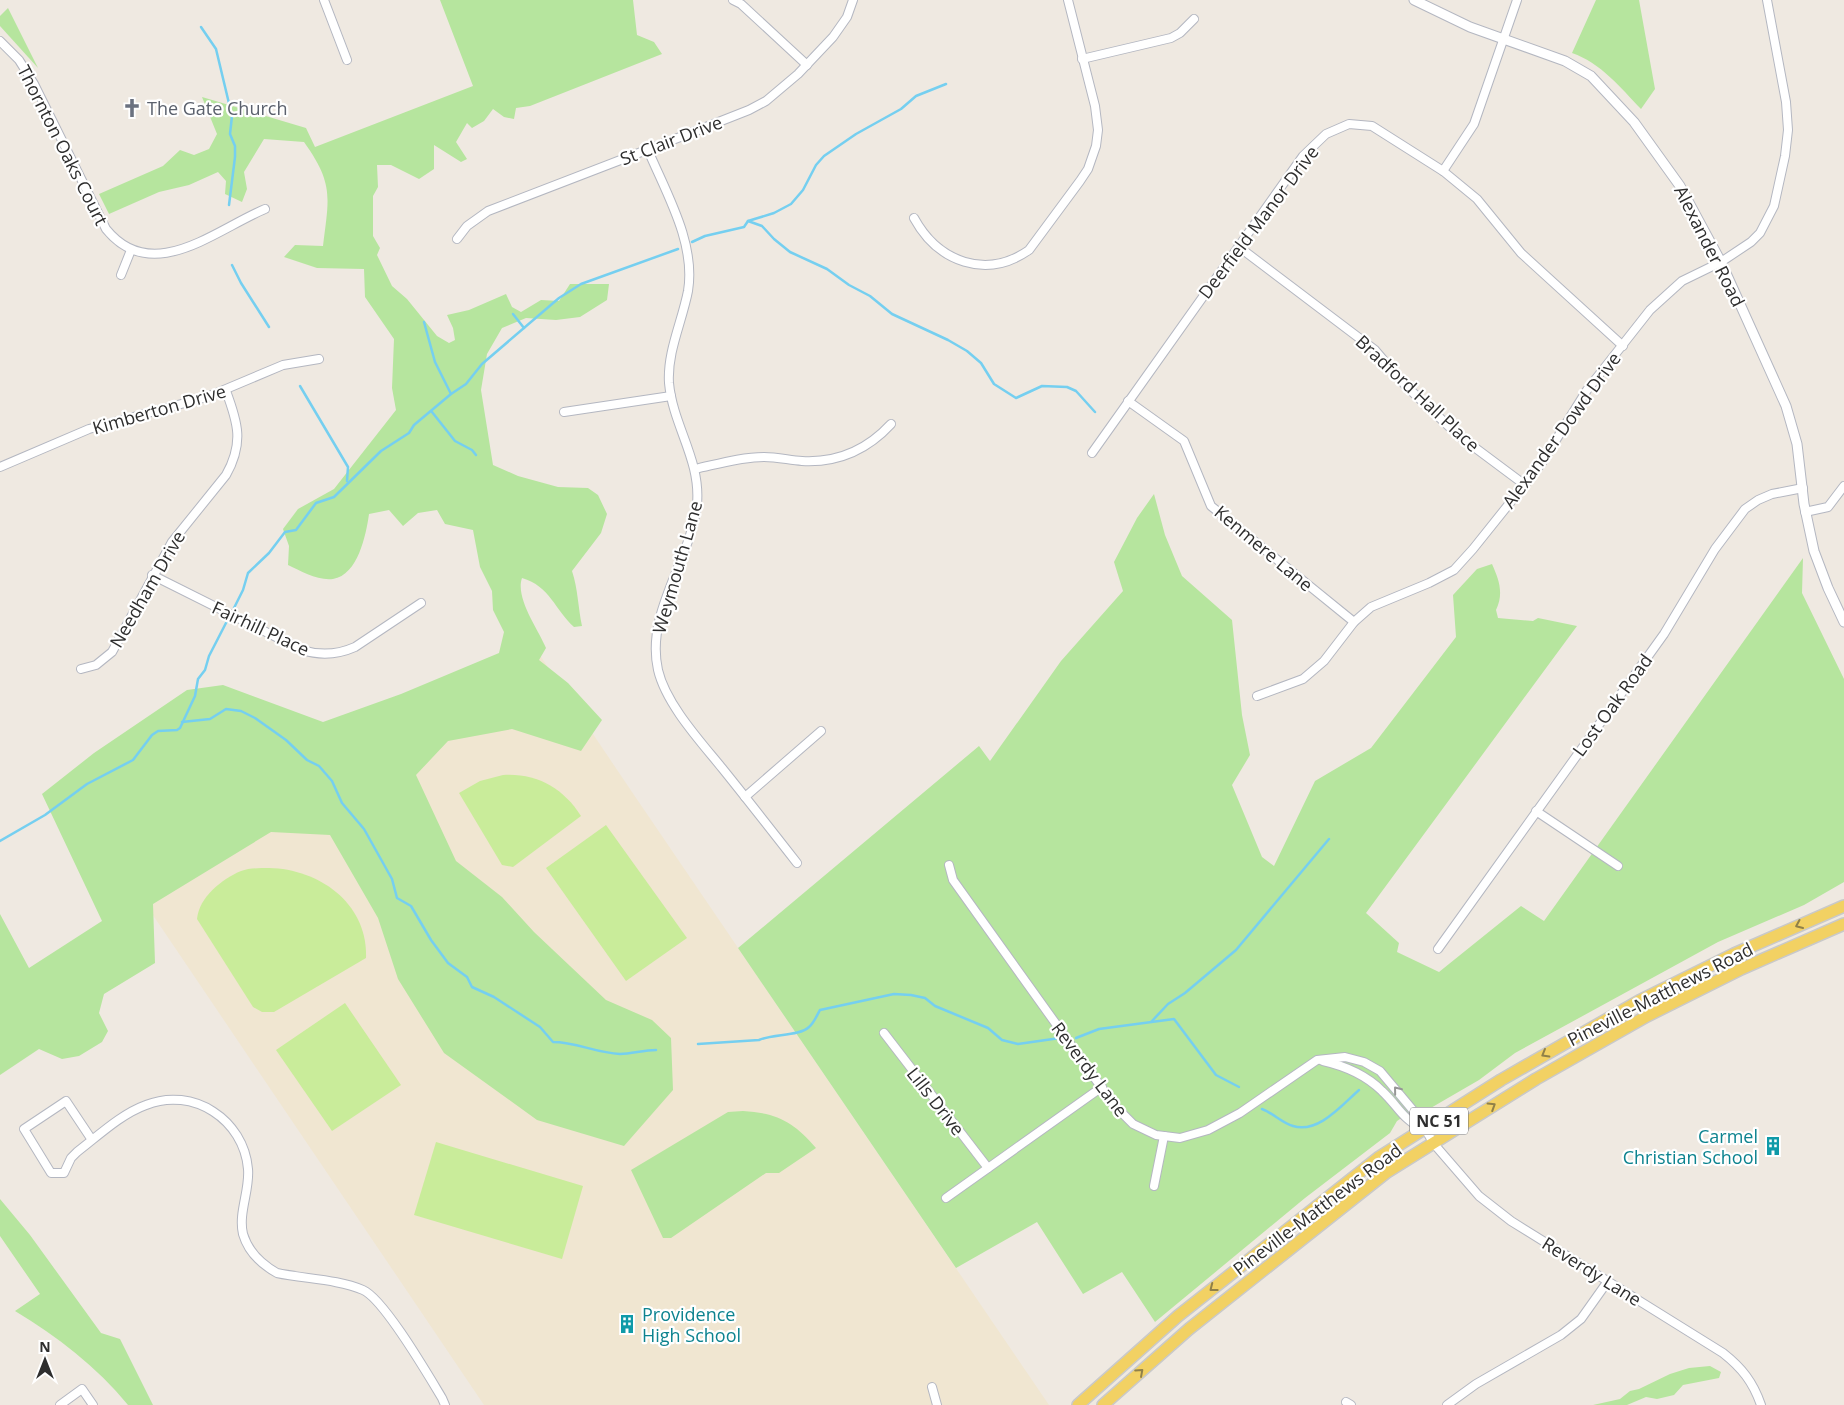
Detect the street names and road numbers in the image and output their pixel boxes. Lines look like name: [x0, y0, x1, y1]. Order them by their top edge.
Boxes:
street label: Thornton Oaks Court: [12, 61, 114, 229]
street label: St Clair Drive: [617, 110, 725, 170]
street label: Deerfield Manor Drive: [1193, 141, 1323, 303]
street label: Alexander Road: [1669, 181, 1751, 311]
street label: Bradford Hall Place: [1351, 329, 1485, 457]
street label: Alexander Dowd Drive: [1496, 347, 1626, 513]
street label: Kimberton Drive: [89, 378, 229, 440]
street label: Weymouth Lane: [647, 498, 707, 636]
street label: Kenmere Lane: [1210, 500, 1318, 596]
street label: Needham Drive: [104, 526, 190, 652]
street label: Fairhill Place: [209, 595, 313, 661]
street label: Lost Oak Road: [1567, 649, 1657, 761]
street label: Pineville-Matthews Road: [1563, 937, 1757, 1051]
street label: Reverdy Lane: [1046, 1017, 1134, 1121]
street label: Lills Drive: [902, 1062, 970, 1140]
road number: NC 51: [1410, 1108, 1468, 1134]
street label: Pineville-Matthews Road: [1228, 1138, 1406, 1280]
street label: Reverdy Lane: [1538, 1231, 1646, 1311]

